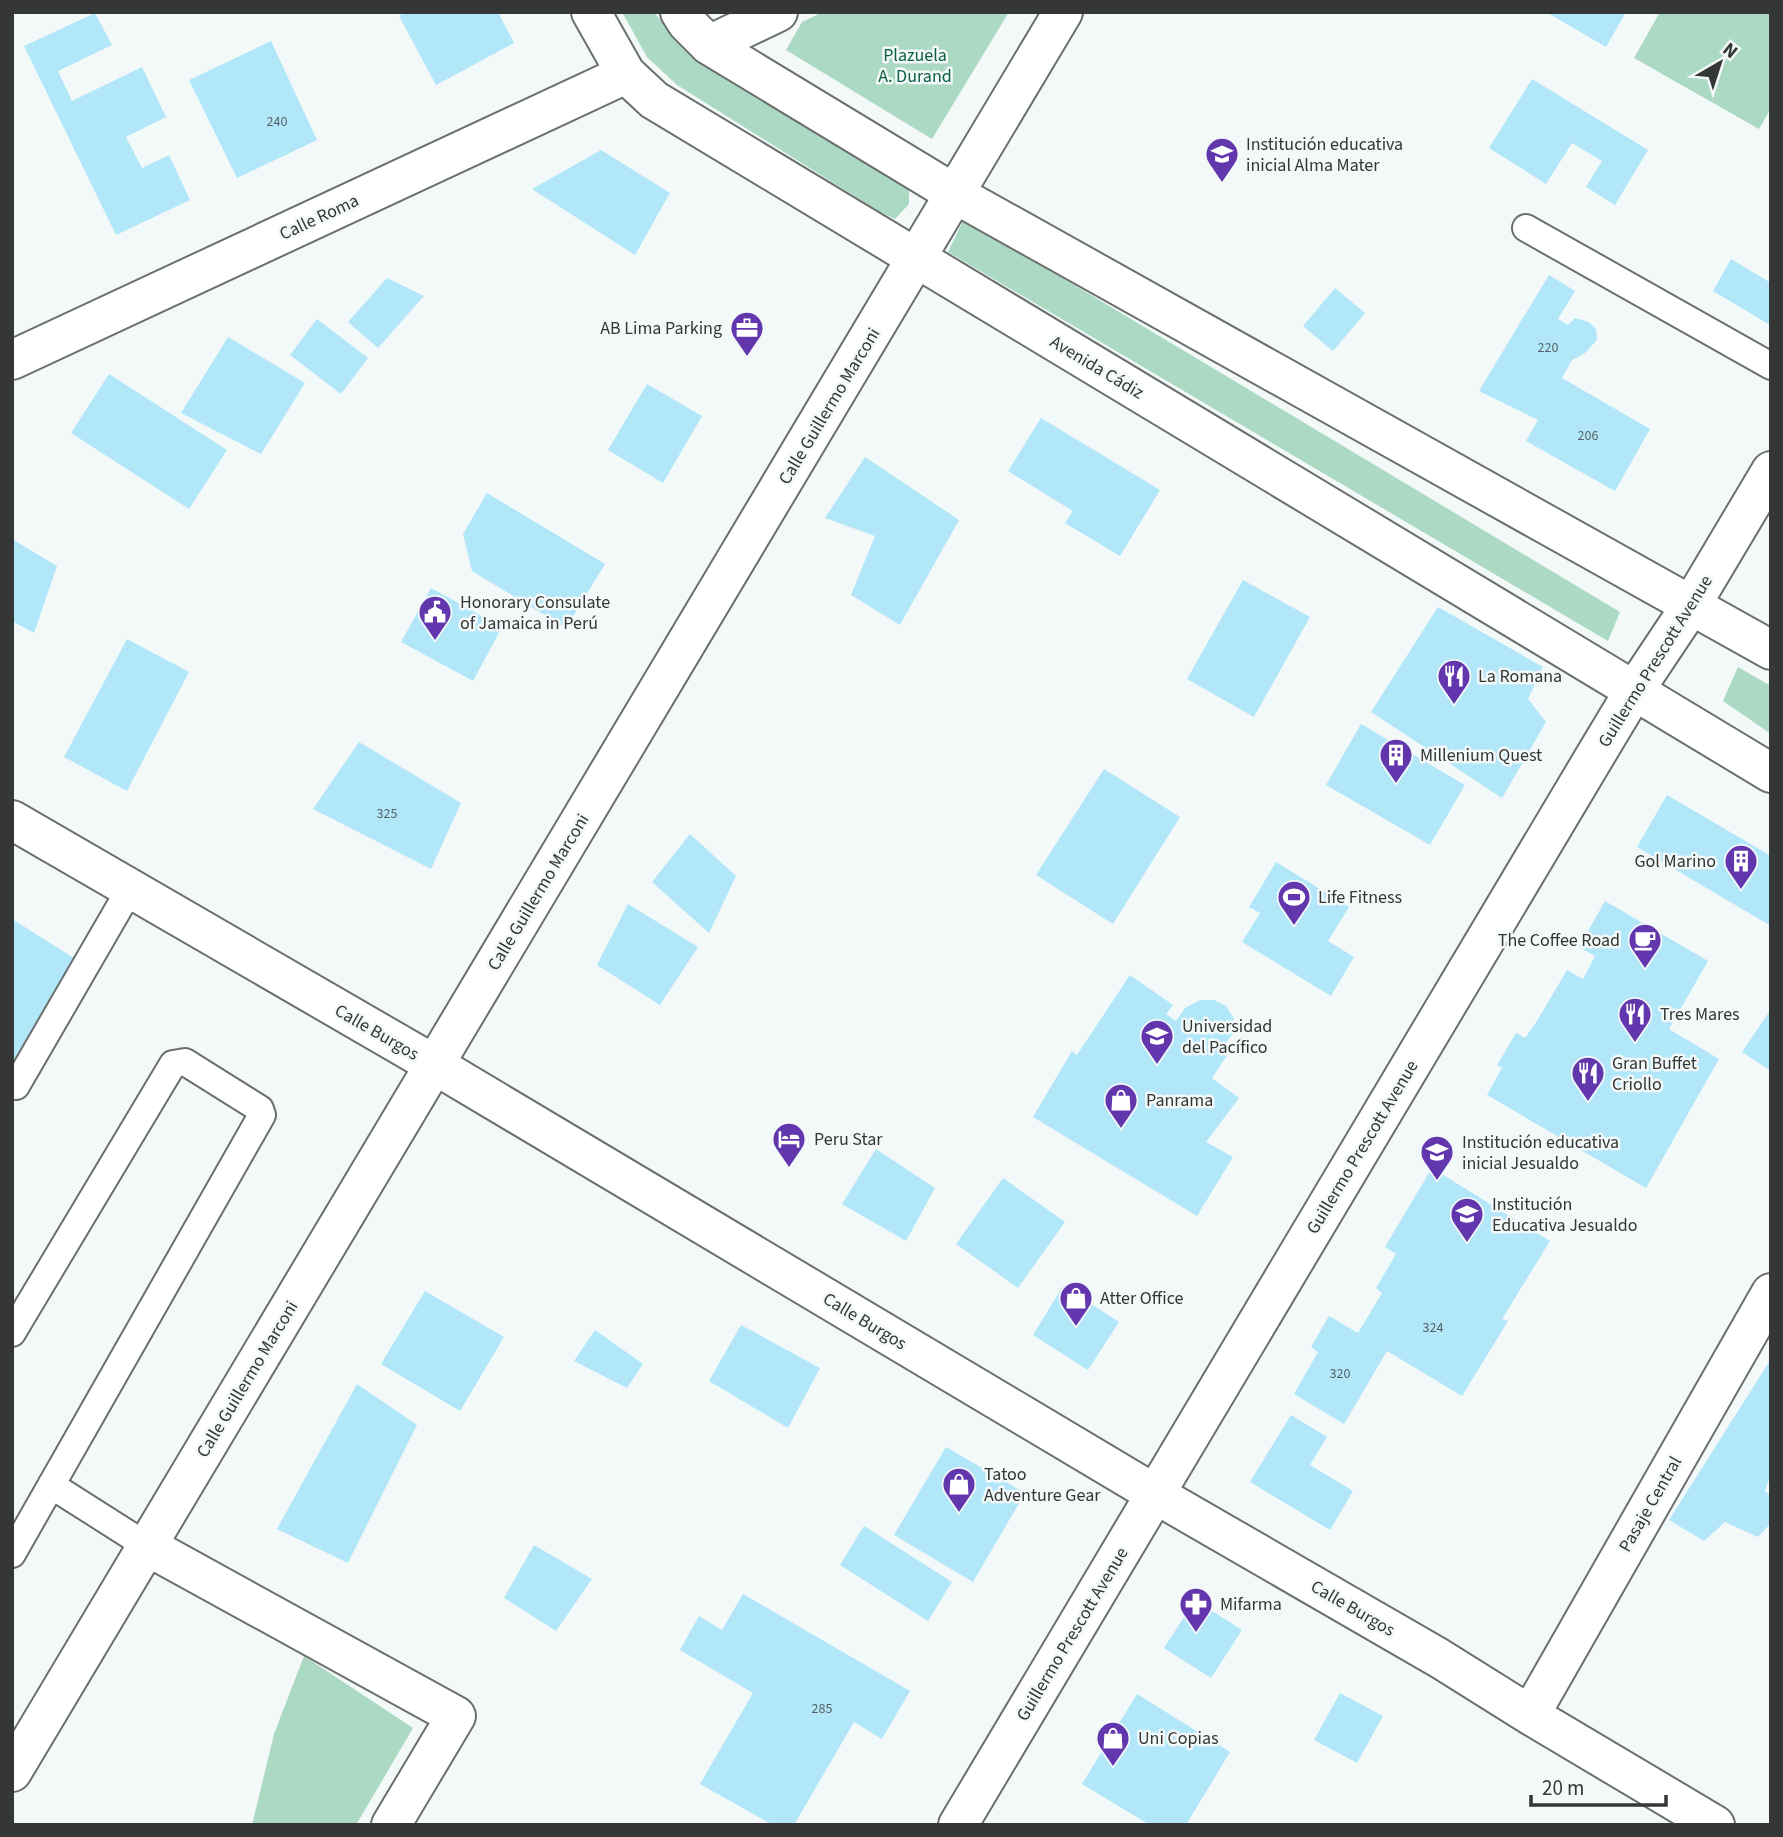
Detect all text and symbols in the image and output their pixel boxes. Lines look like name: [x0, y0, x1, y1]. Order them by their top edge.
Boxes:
north arrow: [1685, 28, 1755, 98]
text: N: [1716, 36, 1743, 65]
park label: Plazuela A. Durand: [878, 43, 952, 89]
house number: 240: [267, 112, 287, 132]
place label: Institución educativa inicial Alma Mater: [1246, 132, 1403, 178]
school or university icon: Institución educativa inicial Alma Mater: [1203, 135, 1241, 184]
street label: Calle Roma: [275, 188, 363, 247]
office icon: AB Lima Parking: [728, 309, 766, 358]
place label: AB Lima Parking: [600, 316, 722, 341]
street label: Calle Guillermo Marconi: [773, 323, 886, 489]
street label: Avenida Cádiz: [1045, 330, 1149, 405]
house number: 220: [1538, 338, 1558, 358]
house number: 206: [1578, 426, 1598, 446]
street label: Guillermo Prescott Avenue: [1592, 570, 1719, 752]
place label: Honorary Consulate of Jamaica in Perú: [460, 590, 610, 636]
public building icon: Honorary Consulate of Jamaica in Perú: [416, 593, 454, 642]
restaurant icon: La Romana: [1435, 657, 1473, 706]
place label: La Romana: [1478, 664, 1562, 689]
building icon: Millenium Quest: [1377, 736, 1415, 785]
place label: Millenium Quest: [1420, 743, 1542, 768]
house number: 325: [377, 804, 397, 824]
street label: Calle Guillermo Marconi: [482, 809, 595, 975]
building icon: Gol Marino: [1722, 842, 1760, 891]
place label: Gol Marino: [1635, 849, 1716, 874]
sports icon: Life Fitness: [1275, 878, 1313, 927]
place label: Life Fitness: [1318, 885, 1402, 910]
cafe icon: The Coffee Road: [1626, 921, 1664, 970]
place label: The Coffee Road: [1498, 928, 1620, 953]
restaurant icon: Tres Mares: [1616, 995, 1654, 1044]
street label: Calle Burgos: [330, 998, 424, 1067]
place label: Tres Mares: [1660, 1002, 1740, 1027]
place label: Universidad del Pacífico: [1182, 1014, 1272, 1060]
school or university icon: Universidad del Pacífico: [1138, 1017, 1176, 1066]
place label: Gran Buffet Criollo: [1612, 1051, 1697, 1097]
restaurant icon: Gran Buffet Criollo: [1569, 1054, 1607, 1103]
street label: Guillermo Prescott Avenue: [1301, 1056, 1424, 1239]
shop icon: Panrama: [1102, 1081, 1140, 1130]
place label: Panrama: [1146, 1088, 1213, 1113]
hotel icon: Peru Star: [770, 1120, 808, 1169]
place label: Peru Star: [814, 1127, 883, 1152]
place label: Institución educativa inicial Jesualdo: [1462, 1130, 1619, 1176]
school or university icon: Institución educativa inicial Jesualdo: [1418, 1133, 1456, 1182]
place label: Institución Educativa Jesualdo: [1492, 1192, 1637, 1238]
school or university icon: Institución Educativa Jesualdo: [1448, 1195, 1486, 1244]
shop icon: Atter Office: [1057, 1279, 1095, 1328]
place label: Atter Office: [1100, 1286, 1183, 1311]
street label: Calle Burgos: [818, 1287, 911, 1356]
street label: Calle Guillermo Marconi: [191, 1296, 304, 1462]
house number: 324: [1423, 1318, 1443, 1338]
house number: 320: [1330, 1364, 1350, 1384]
street label: Pasaje Central: [1613, 1452, 1688, 1557]
place label: Tatoo Adventure Gear: [984, 1462, 1101, 1508]
shop icon: Tatoo Adventure Gear: [940, 1465, 978, 1514]
street label: Guillermo Prescott Avenue: [1011, 1543, 1134, 1726]
street label: Calle Burgos: [1306, 1574, 1400, 1643]
pharmacy icon: Mifarma: [1177, 1585, 1215, 1634]
place label: Mifarma: [1220, 1592, 1282, 1617]
house number: 285: [812, 1699, 832, 1719]
shop icon: Uni Copias: [1094, 1719, 1132, 1768]
place label: Uni Copias: [1138, 1726, 1219, 1751]
scale bar: [1531, 1764, 1666, 1808]
text: 20 m: [1542, 1773, 1584, 1803]

